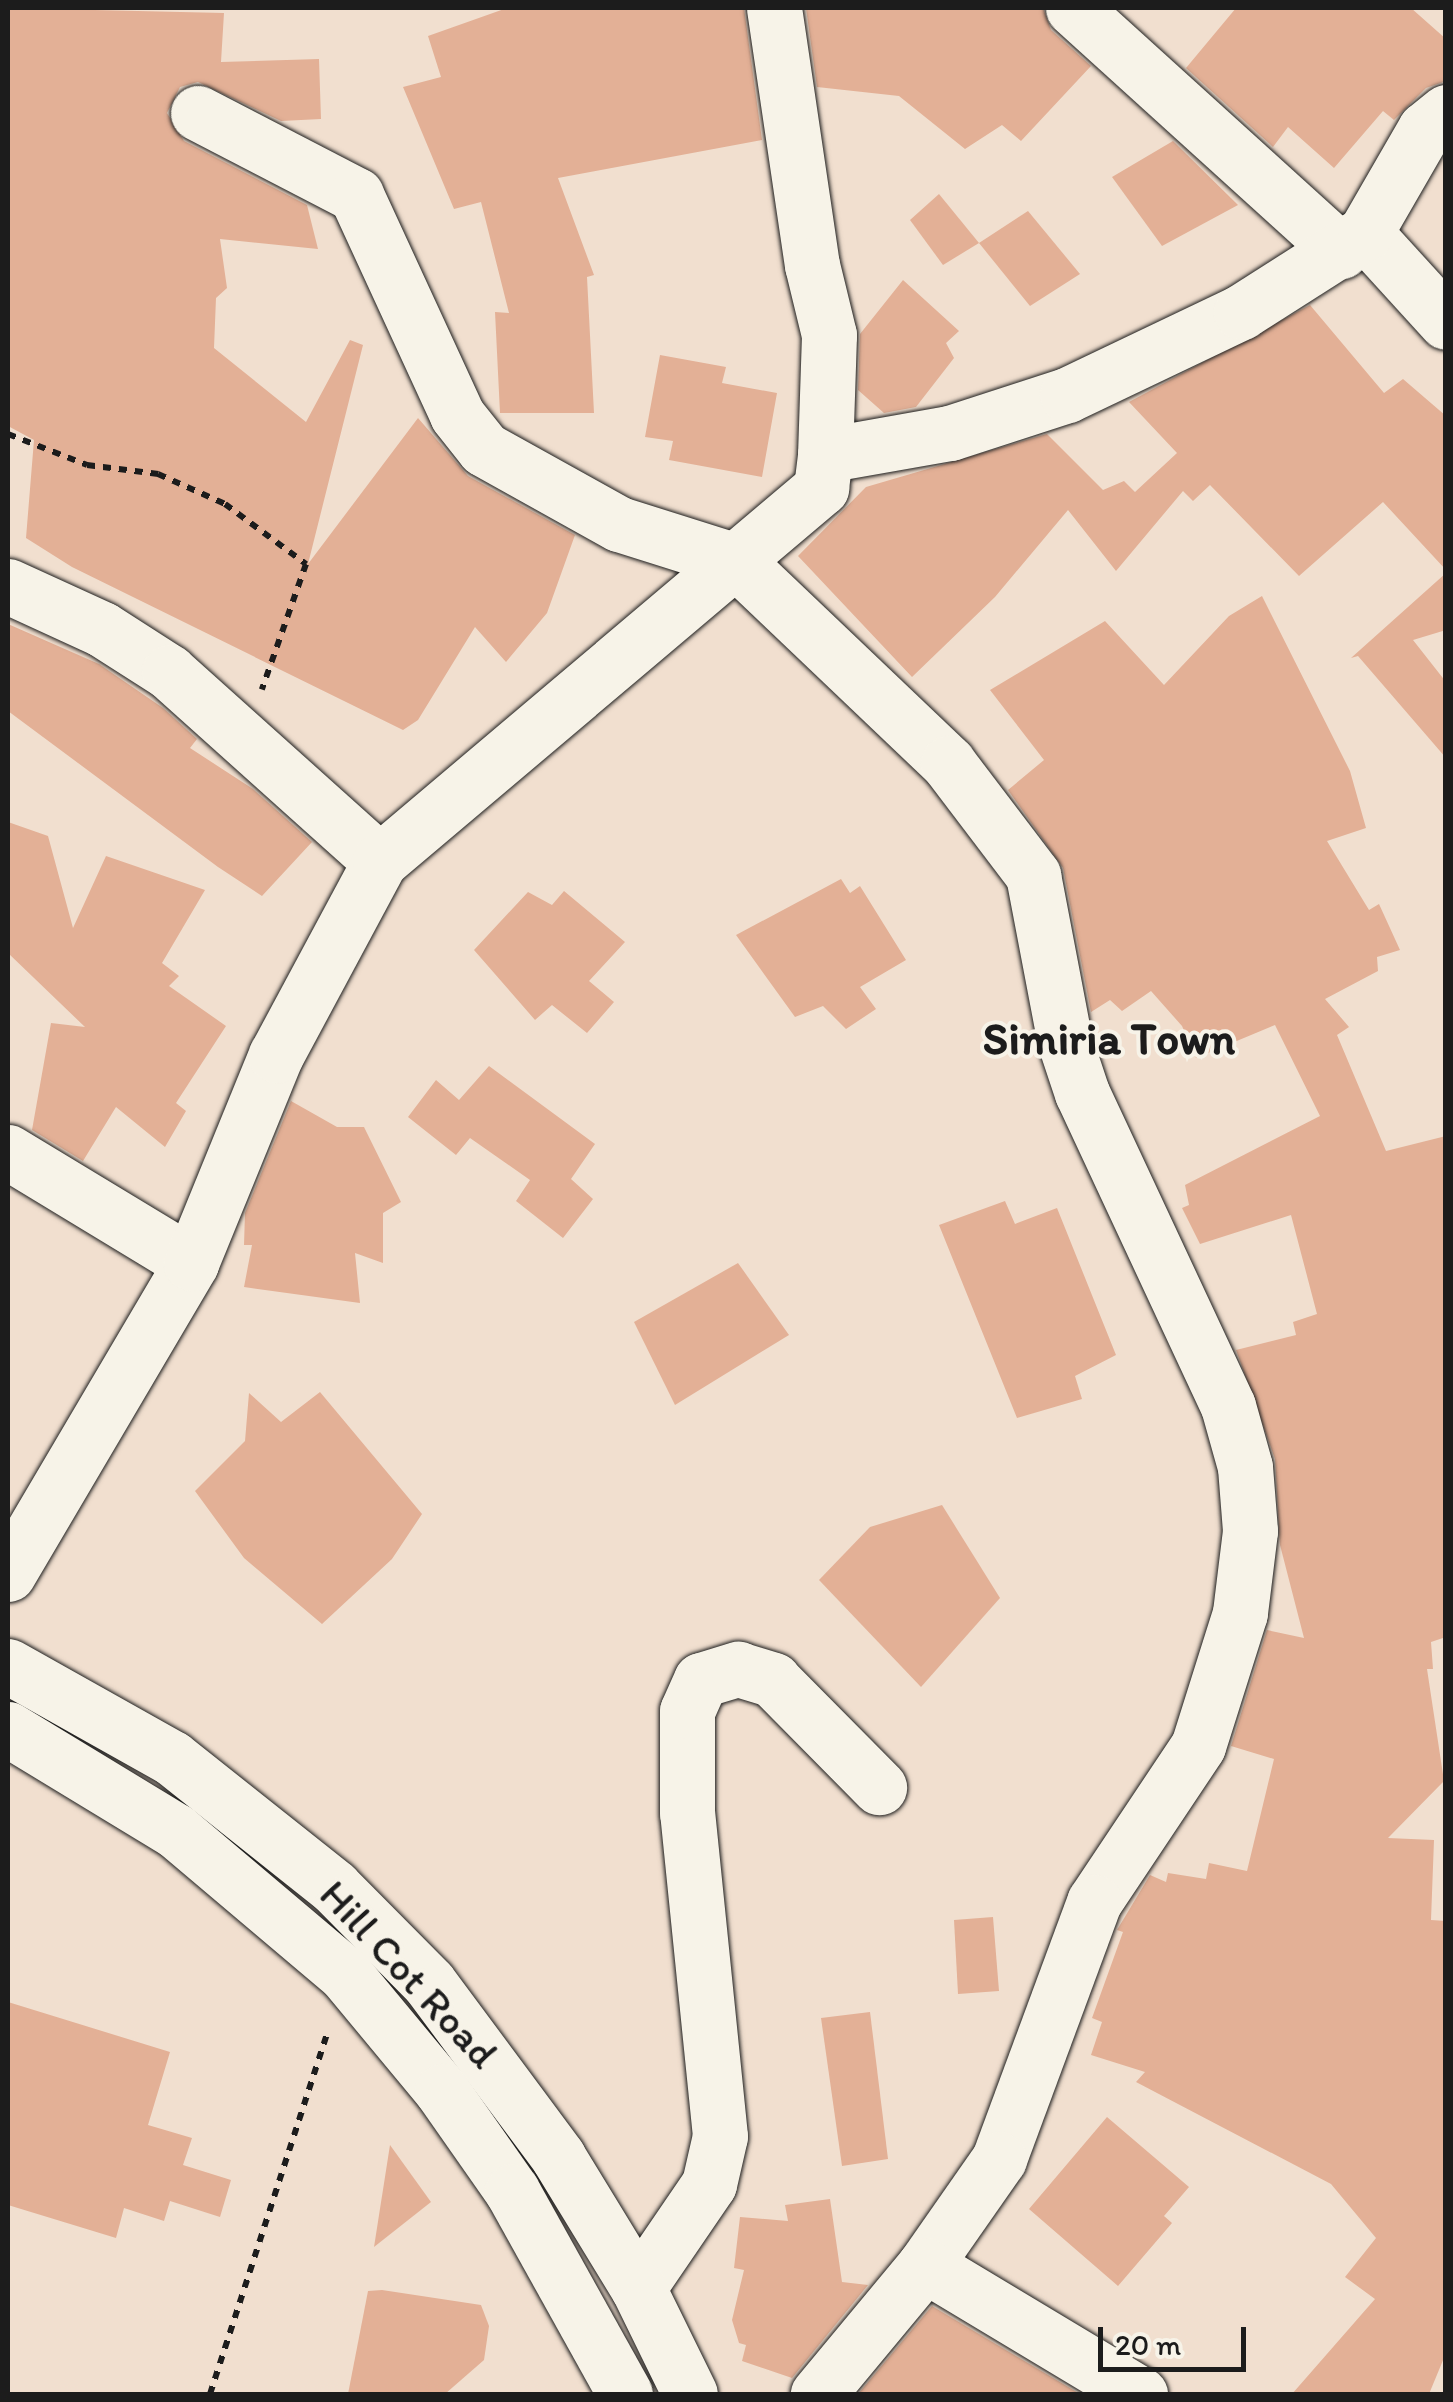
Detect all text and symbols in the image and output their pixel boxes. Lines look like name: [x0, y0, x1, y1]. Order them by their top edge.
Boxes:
district label: Simiria Town: [986, 1012, 1232, 1066]
street label: Hill Cot Road: [310, 1870, 508, 2078]
scale bar: [1103, 2307, 1250, 2369]
text: 20 m: [1115, 2326, 1181, 2363]

